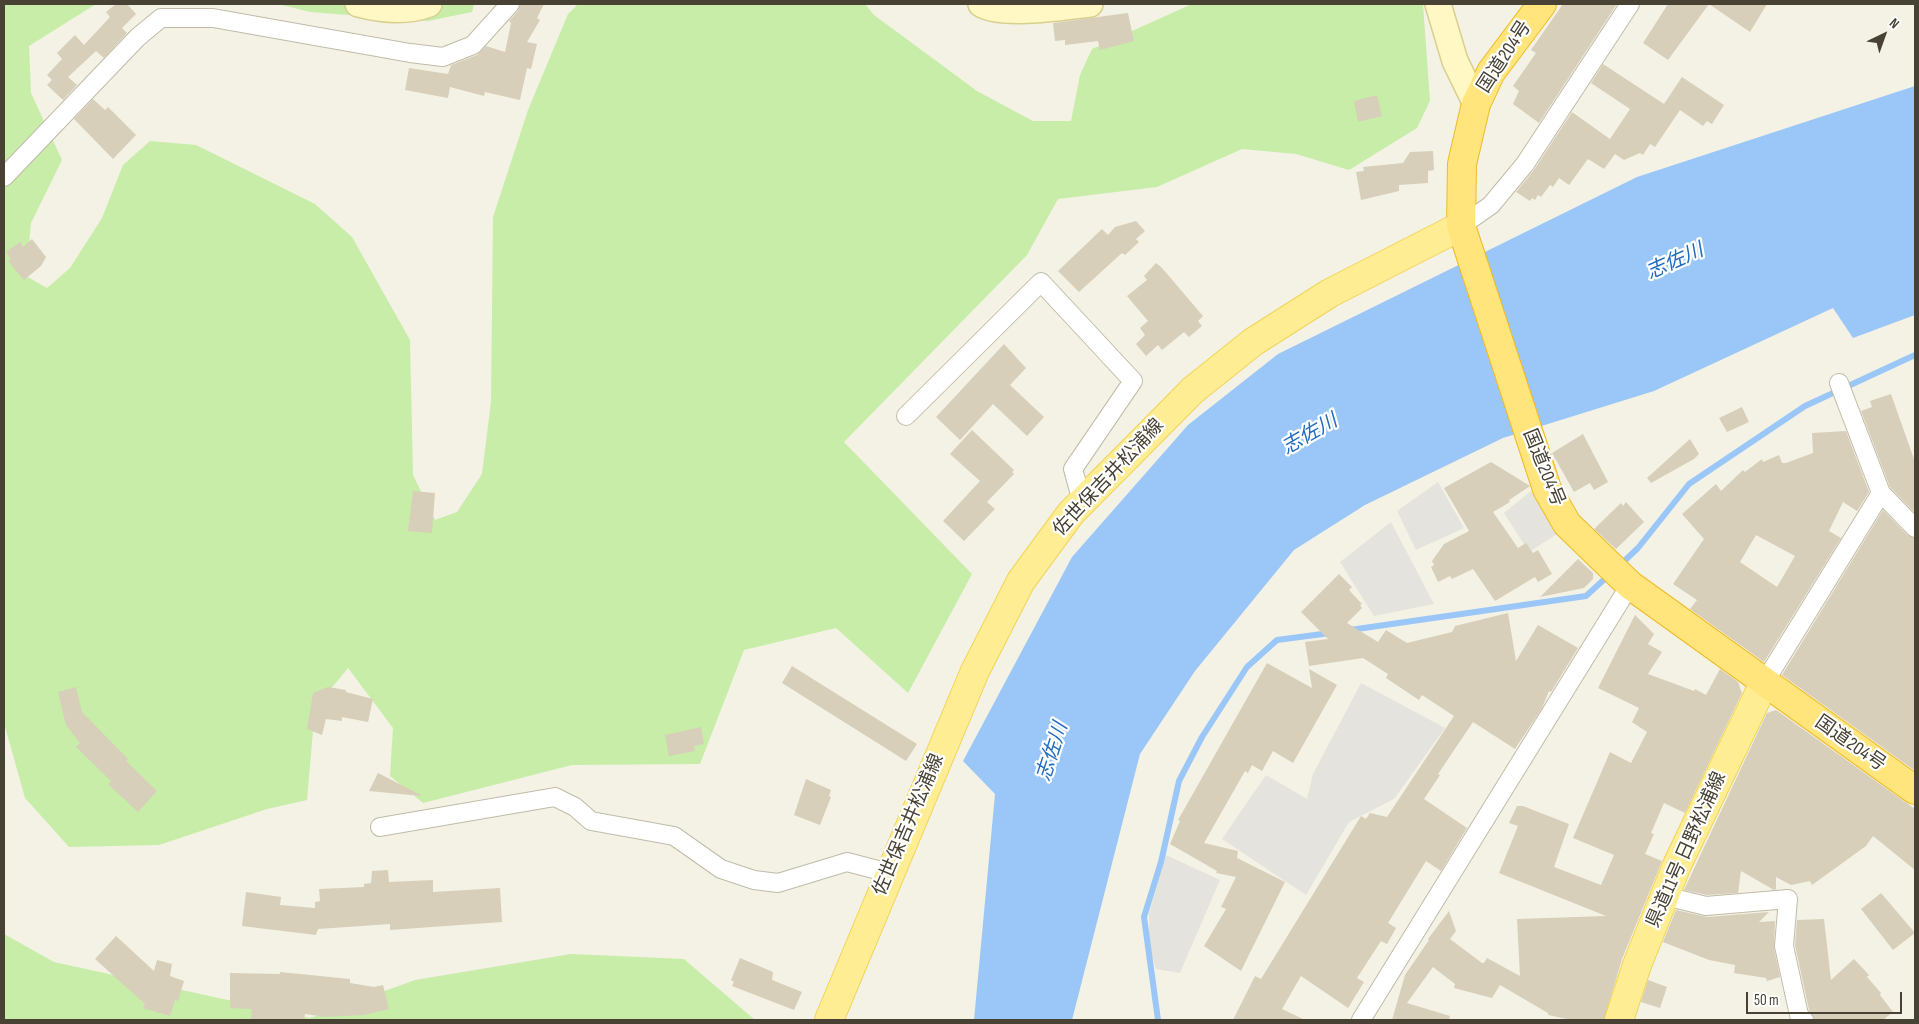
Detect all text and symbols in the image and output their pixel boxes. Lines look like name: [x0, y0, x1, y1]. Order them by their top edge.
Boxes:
north arrow: [1859, 10, 1909, 60]
text: N: [1886, 15, 1903, 32]
street label: 国道204号: [1473, 17, 1537, 97]
water label: 志佐川: [1643, 239, 1707, 285]
water label: 志佐川: [1278, 410, 1342, 460]
street label: 佐世保吉井松浦線: [1049, 415, 1169, 541]
street label: 国道204号: [1517, 426, 1569, 510]
street label: 国道204号: [1810, 711, 1890, 777]
water label: 志佐川: [1032, 720, 1074, 784]
street label: 佐世保吉井松浦線: [869, 751, 949, 899]
street label: 県道11号 日野松浦線: [1642, 768, 1732, 932]
scale bar: [1749, 982, 1905, 1014]
text: 50 m: [1754, 991, 1779, 1010]

